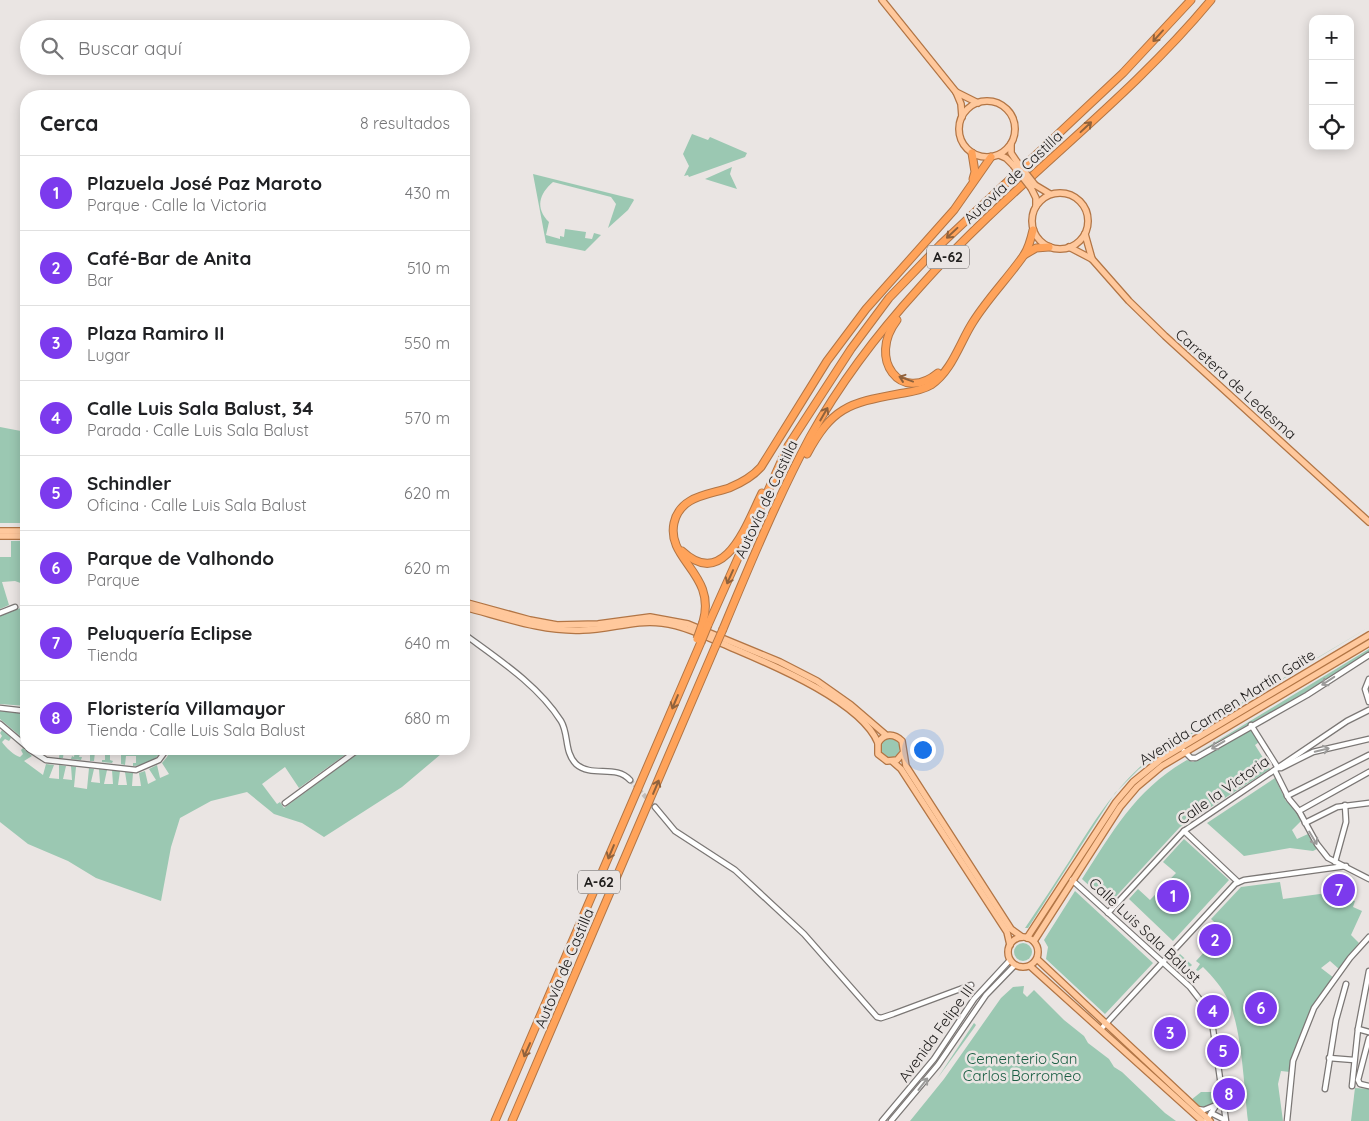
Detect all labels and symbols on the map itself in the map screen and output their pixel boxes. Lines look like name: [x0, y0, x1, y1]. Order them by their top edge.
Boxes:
one-way arrow: [1152, 30, 1164, 43]
one-way arrow: [1079, 121, 1092, 133]
street label: Autovía de Castilla: [960, 126, 1066, 228]
one-way arrow: [946, 227, 959, 239]
road number: A-62: [927, 246, 969, 268]
street label: Carretera de Ledesma: [1172, 325, 1300, 443]
one-way arrow: [898, 374, 914, 384]
one-way arrow: [820, 407, 830, 421]
street label: Autovía de Castilla: [730, 437, 802, 561]
one-way arrow: [724, 569, 734, 584]
street label: Avenida Carmen Martín Gaite: [1135, 645, 1319, 769]
one-way arrow: [1321, 676, 1335, 686]
one-way arrow: [669, 695, 678, 710]
your location: [910, 737, 936, 763]
one-way arrow: [1211, 741, 1225, 751]
one-way arrow: [1314, 745, 1330, 754]
street label: Calle la Victoria: [1173, 751, 1273, 829]
one-way arrow: [652, 780, 661, 795]
one-way arrow: [1309, 831, 1319, 845]
one-way arrow: [606, 844, 616, 859]
road number: A-62: [578, 870, 620, 894]
pin: 7: [1323, 871, 1355, 909]
street label: Calle Luis Sala Balust: [1085, 873, 1205, 987]
pin: 1: [1157, 877, 1189, 915]
street label: Autovía de Castilla: [530, 905, 598, 1031]
pin: 2: [1199, 921, 1231, 959]
street label: Avenida Felipe III: [894, 980, 978, 1086]
pin: 6: [1245, 989, 1277, 1027]
pin: 4: [1197, 992, 1229, 1030]
pin: 3: [1154, 1014, 1186, 1052]
pin: 5: [1207, 1032, 1239, 1070]
one-way arrow: [522, 1042, 532, 1057]
park label: Cementerio San Carlos Borromeo: [963, 1049, 1081, 1085]
pin: 8: [1213, 1075, 1245, 1113]
one-way arrow: [918, 1078, 929, 1091]

